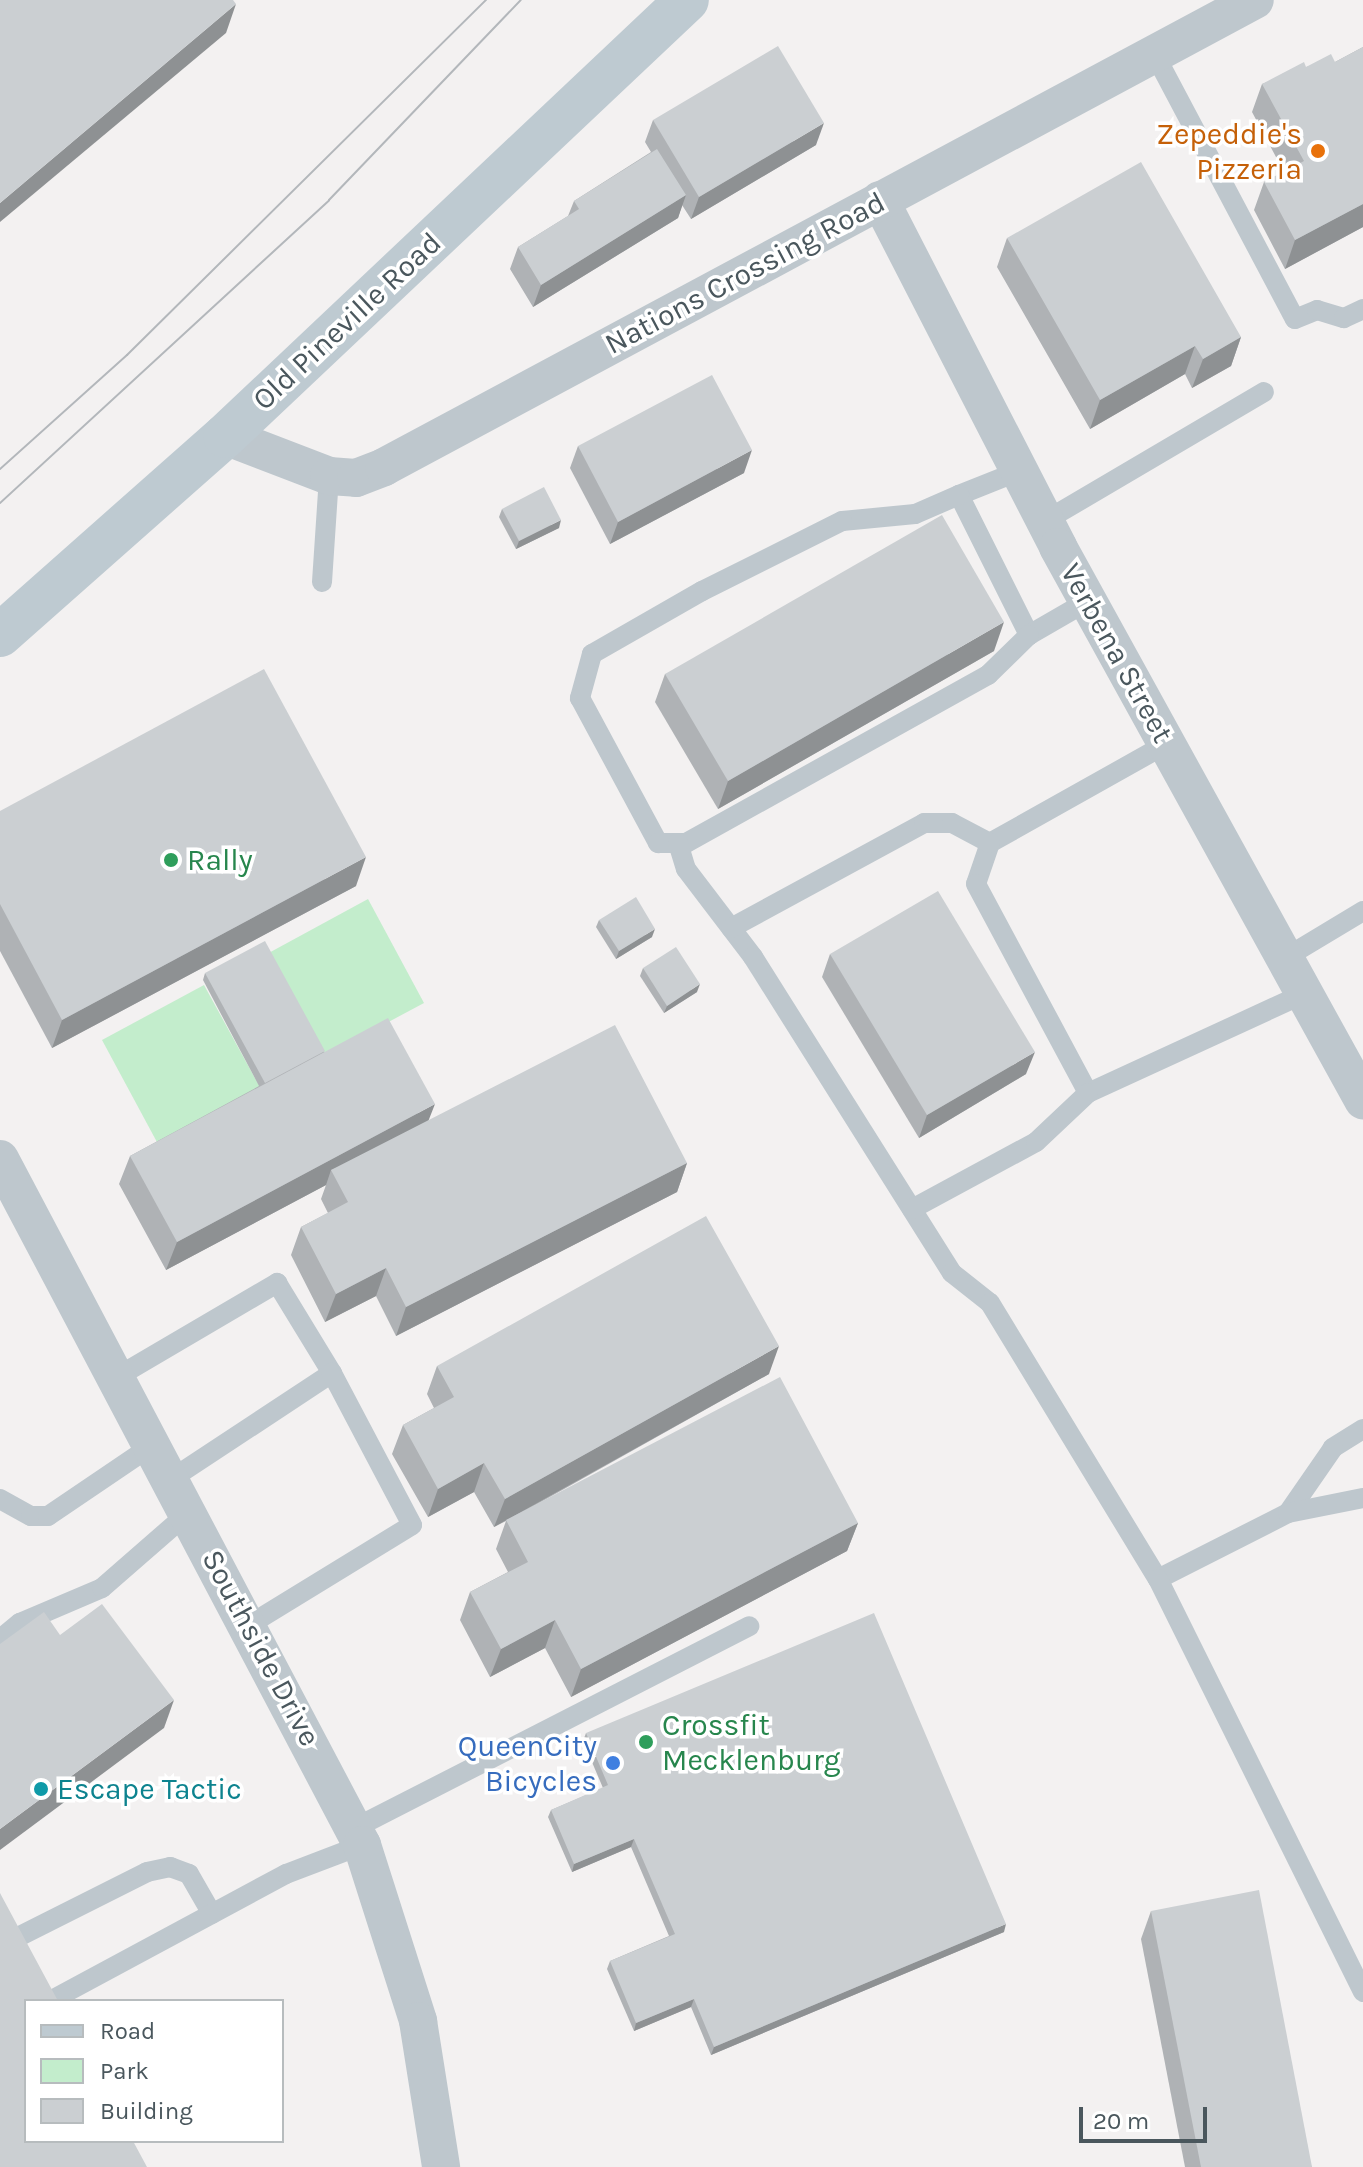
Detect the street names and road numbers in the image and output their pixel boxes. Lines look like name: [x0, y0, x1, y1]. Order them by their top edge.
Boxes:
street label: Nations Crossing Road: [599, 184, 891, 362]
street label: Old Pineville Road: [245, 225, 449, 417]
street label: Verbena Street: [1053, 557, 1181, 749]
street label: Southside Drive: [194, 1544, 328, 1752]

